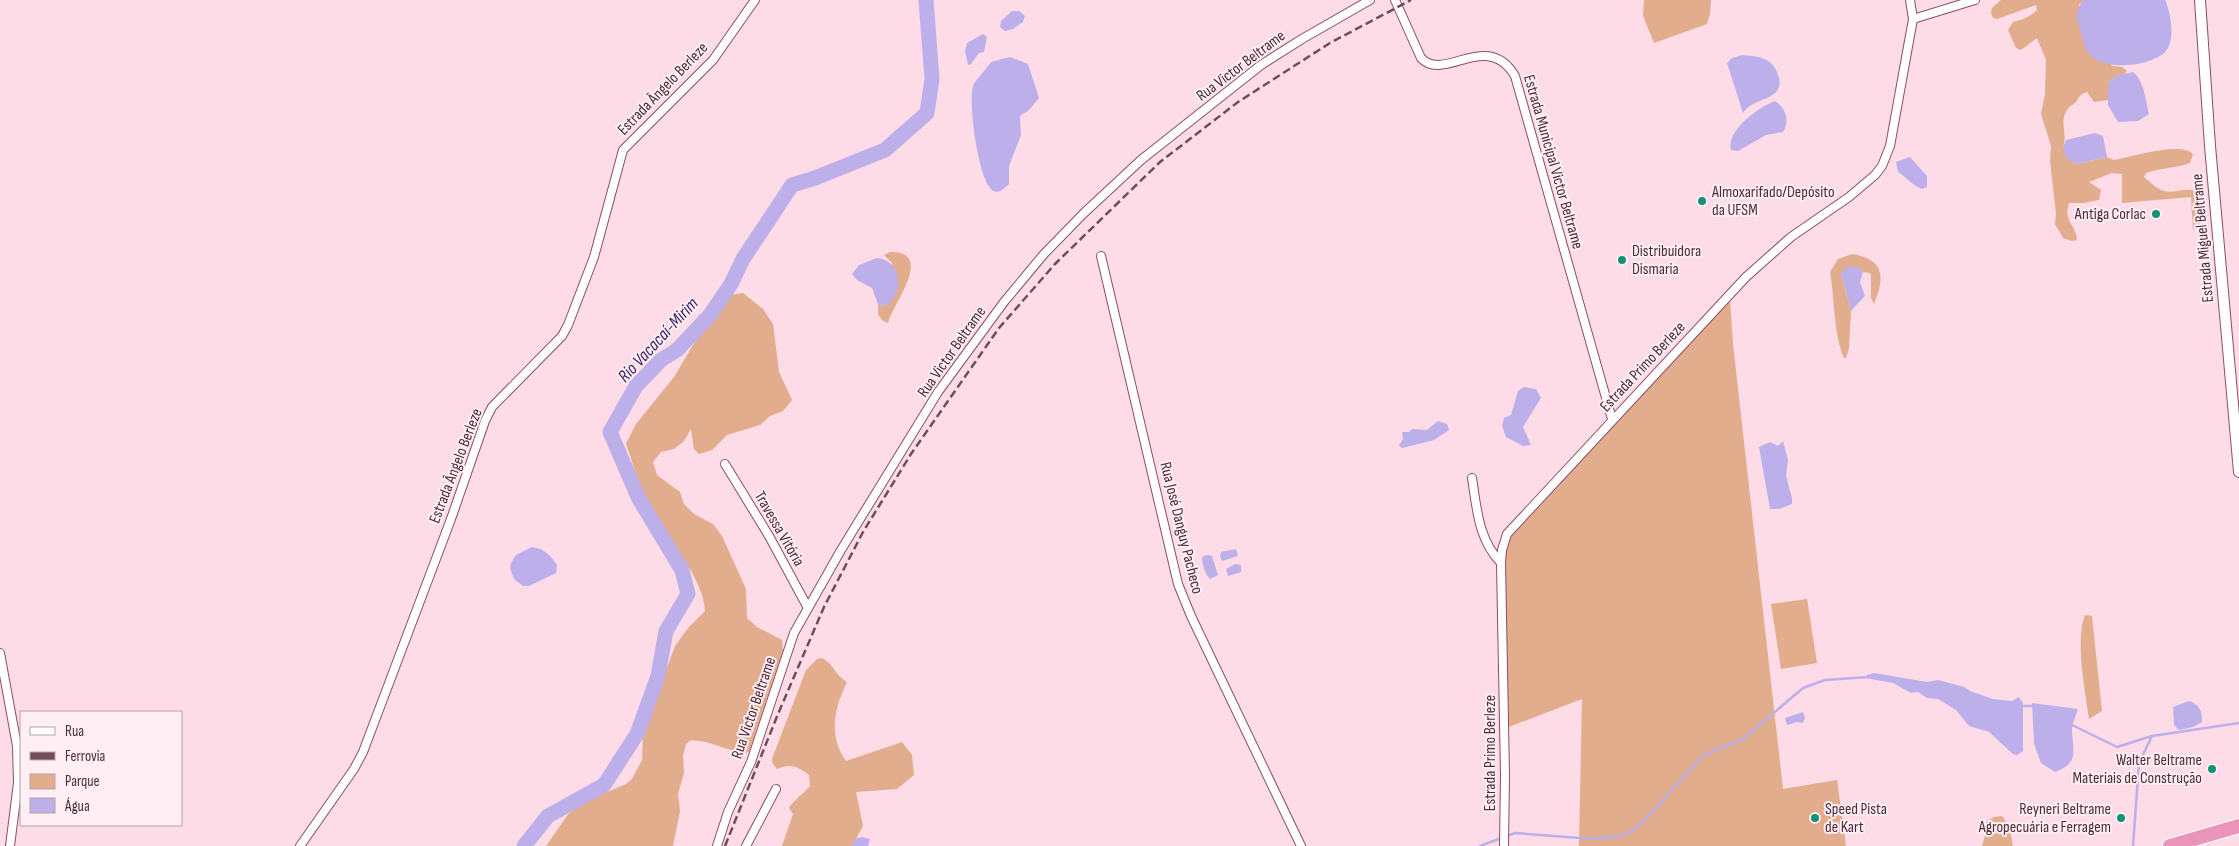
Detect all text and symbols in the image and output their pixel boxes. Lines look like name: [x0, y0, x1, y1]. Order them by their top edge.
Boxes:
street label: Rua Victor Beltrame: [1193, 26, 1289, 106]
street label: Estrada Ângelo Berleze: [614, 39, 712, 139]
street label: Estrada Municipal Victor Beltrame: [1519, 73, 1587, 251]
street label: Estrada Miguel Beltrame: [2188, 173, 2218, 303]
place label: Almoxarifado/Depósito da UFSM: [1711, 183, 1835, 220]
marker: Almoxarifado/Depósito da UFSM: [1696, 195, 1708, 207]
place label: Antiga Corlac: [2074, 205, 2146, 224]
marker: Antiga Corlac: [2150, 208, 2162, 220]
place label: Distribuidora Dismaria: [1632, 242, 1701, 279]
marker: Distribuidora Dismaria: [1616, 254, 1628, 266]
water label: Rio Vacacaí-Mirim: [613, 293, 703, 387]
street label: Rua Victor Beltrame: [914, 303, 990, 401]
street label: Estrada Primo Berleze: [1596, 318, 1690, 416]
street label: Estrada Ângelo Berleze: [425, 406, 487, 526]
street label: Rua José Danguy Pacheco: [1155, 460, 1207, 596]
street label: Travessa Vitória: [750, 488, 808, 570]
street label: Rua Victor Beltrame: [728, 655, 780, 761]
street label: Estrada Primo Berleze: [1481, 695, 1500, 811]
legend: [20, 711, 182, 826]
text: Rua: [65, 722, 84, 741]
text: Ferrovia: [65, 747, 106, 766]
place label: Walter Beltrame Materiais de Construção: [2073, 751, 2202, 788]
marker: Walter Beltrame Materiais de Construção: [2206, 763, 2218, 775]
text: Parque: [65, 772, 100, 791]
text: Água: [64, 797, 90, 816]
place label: Speed Pista de Kart: [1825, 800, 1887, 837]
place label: Reyneri Beltrame Agropecuária e Ferragem: [1978, 800, 2111, 837]
marker: Speed Pista de Kart: [1809, 812, 1821, 824]
marker: Reyneri Beltrame Agropecuária e Ferragem: [2115, 812, 2127, 824]

